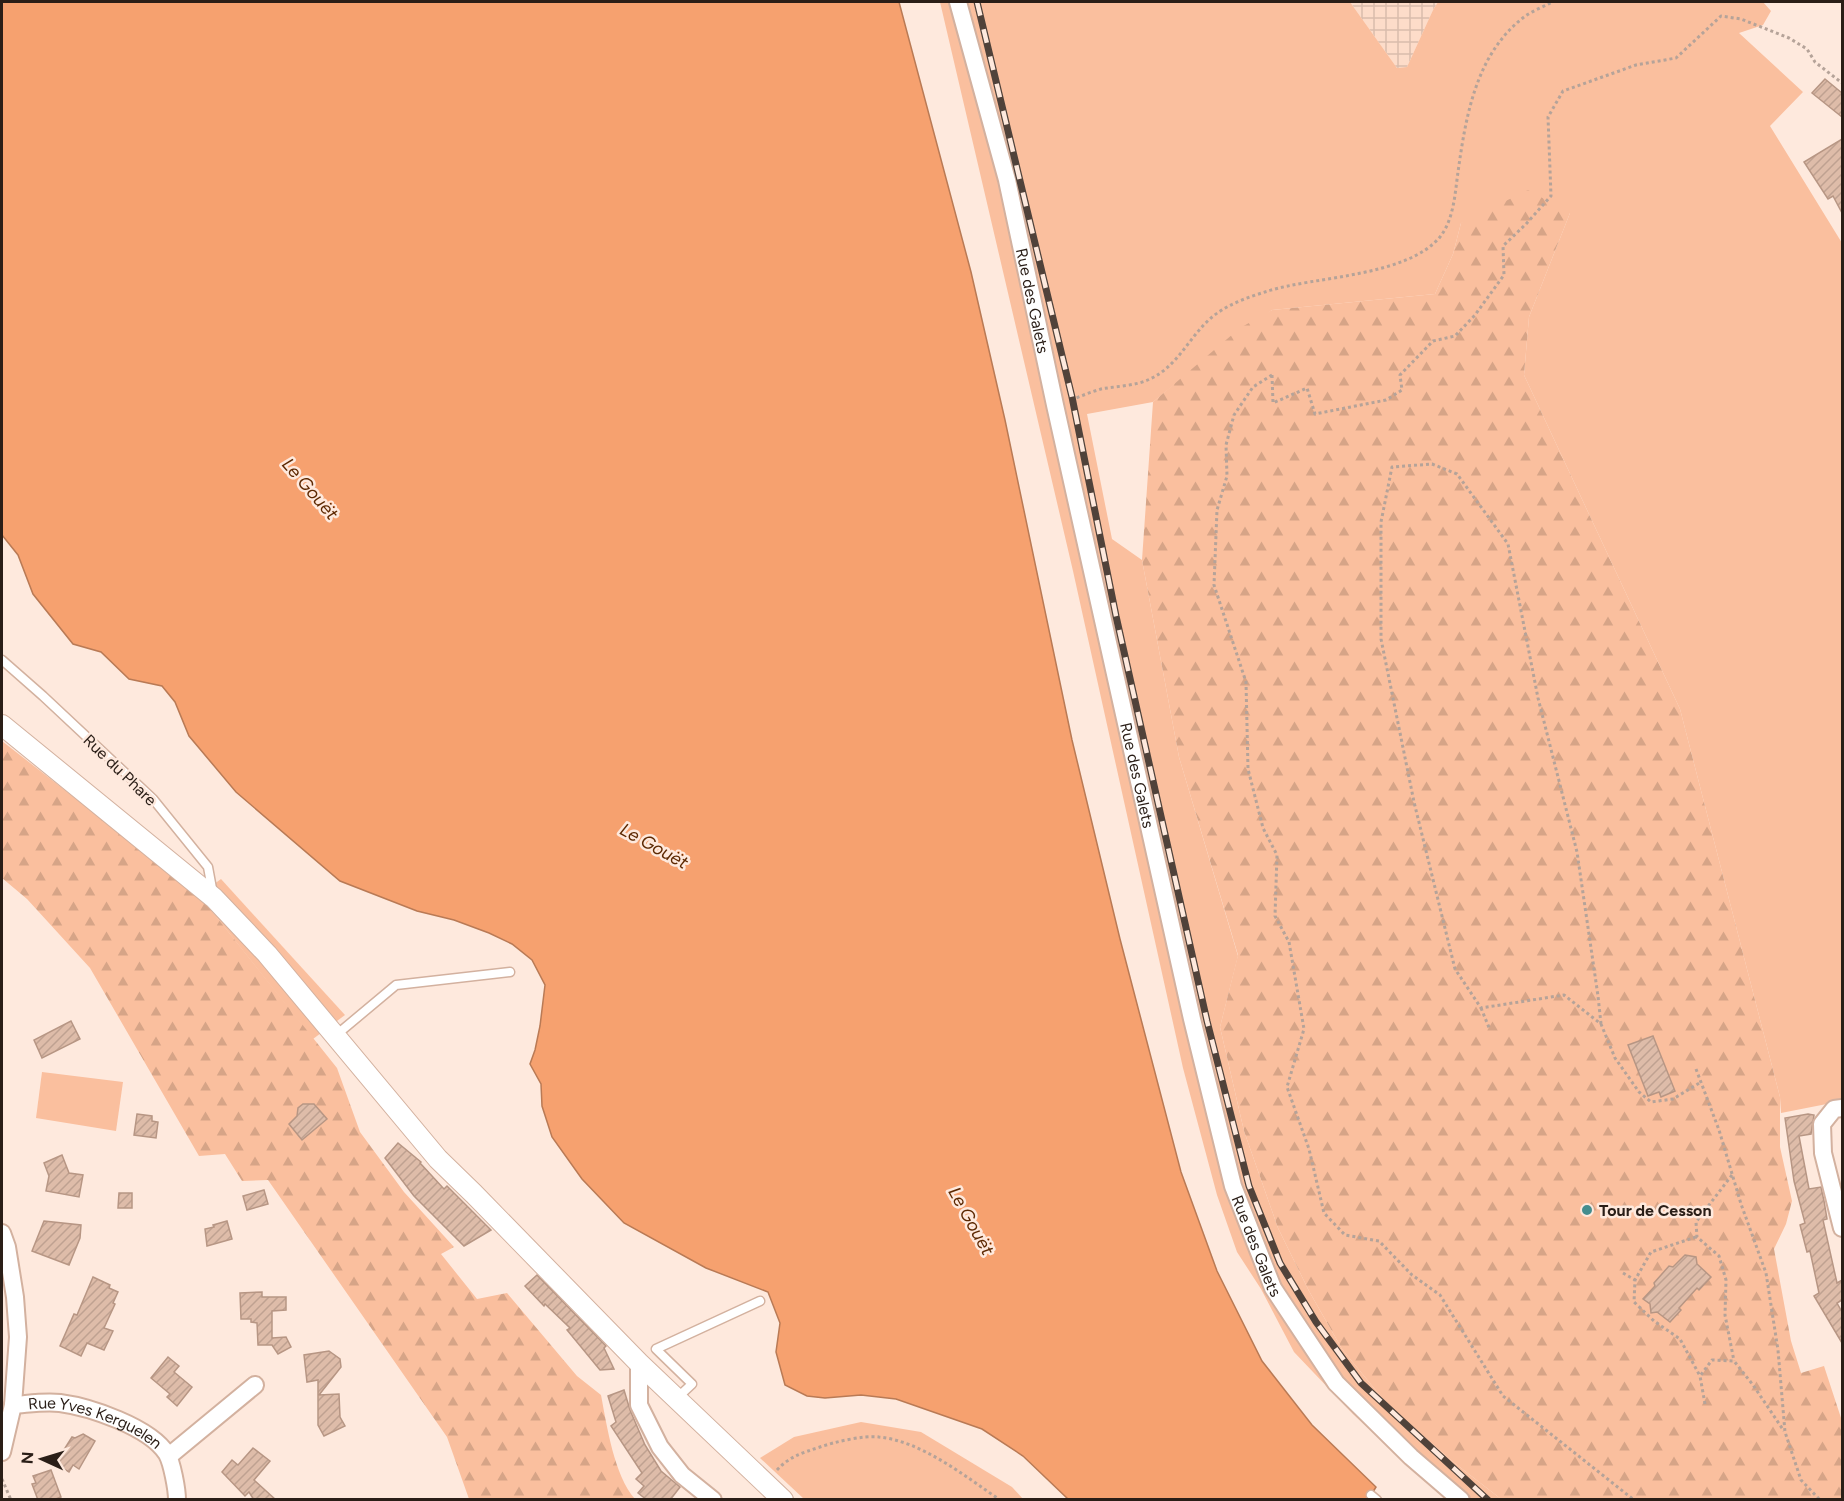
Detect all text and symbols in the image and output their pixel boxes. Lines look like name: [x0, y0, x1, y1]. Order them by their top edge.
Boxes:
street label: Rue des Galets: [1012, 246, 1053, 355]
water label: Le Gouët: [277, 454, 343, 524]
street label: Rue des Galets: [1117, 721, 1159, 830]
street label: Rue du Phare: [79, 730, 161, 810]
water label: Le Gouët: [616, 818, 692, 874]
water label: Le Gouët: [943, 1183, 999, 1259]
street label: Rue des Galets: [1228, 1192, 1286, 1300]
place label: Tour de Cesson: [1599, 1201, 1711, 1220]
marker: Tour de Cesson: [1580, 1203, 1594, 1217]
street label: Rue Yves Kerguelen: [27, 1393, 166, 1452]
north arrow: [12, 1429, 72, 1489]
text: N: [18, 1451, 37, 1465]

